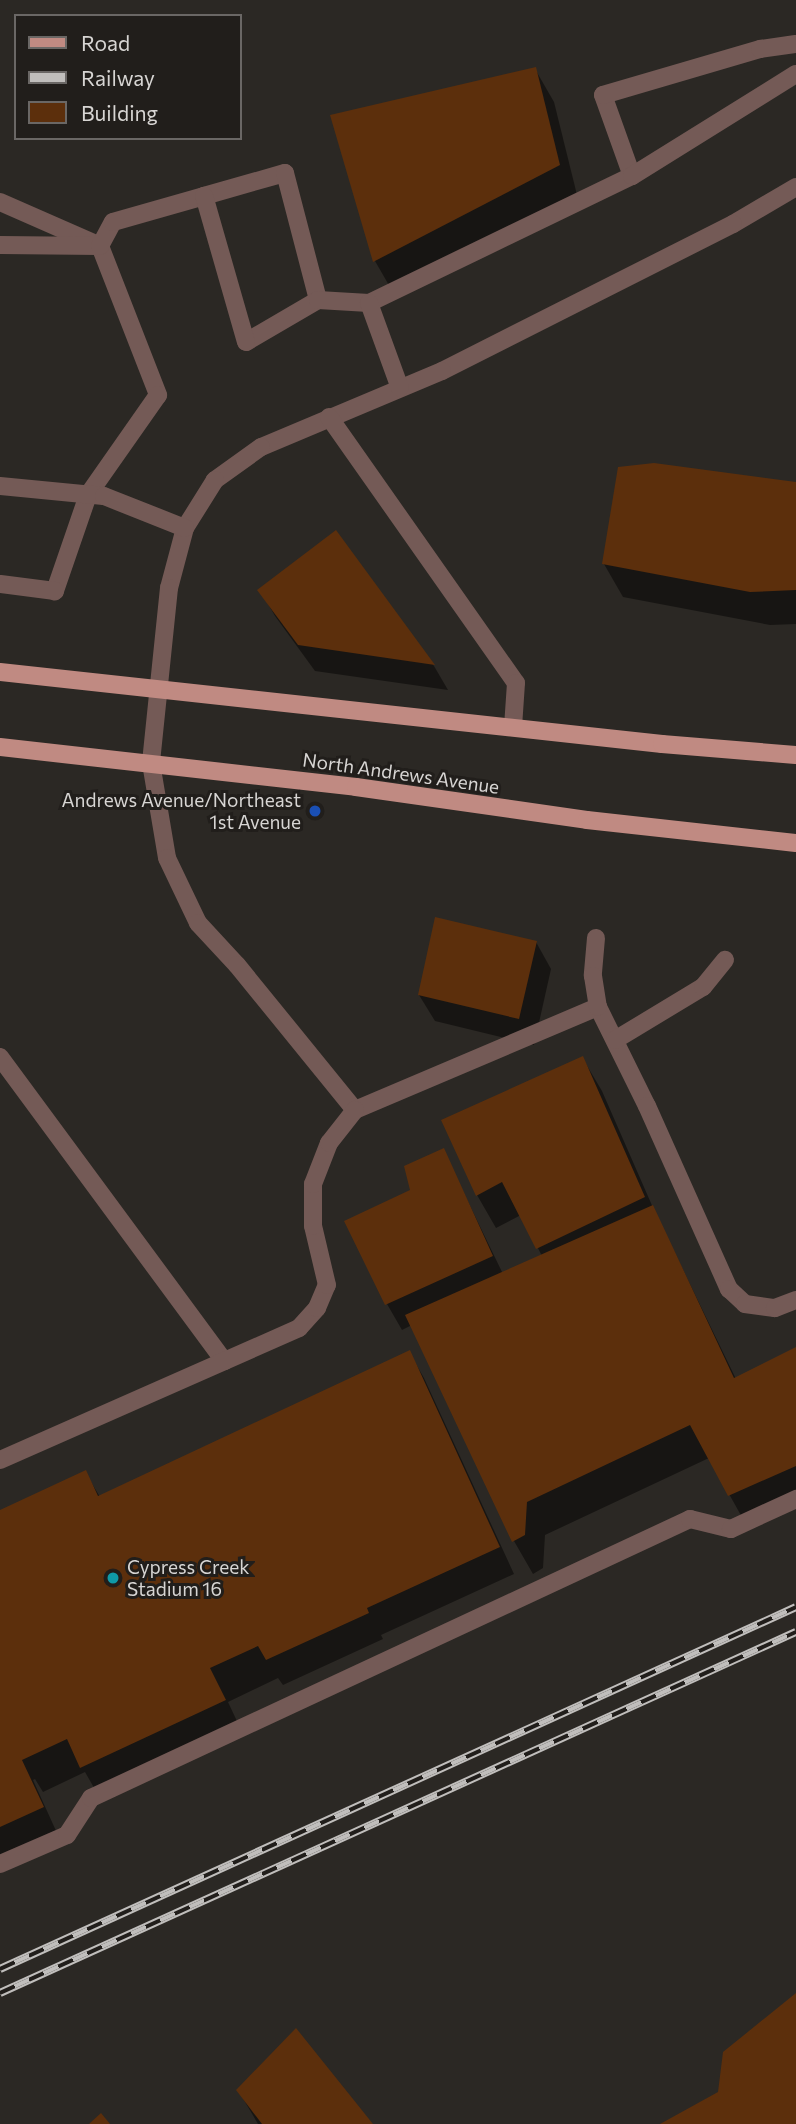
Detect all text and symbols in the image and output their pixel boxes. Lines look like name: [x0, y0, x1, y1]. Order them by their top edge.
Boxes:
legend: [14, 14, 242, 140]
text: Road: [81, 30, 130, 55]
text: Railway: [81, 65, 155, 90]
text: Building: [81, 100, 158, 125]
street label: North Andrews Avenue: [301, 748, 501, 798]
place label: Andrews Avenue/Northeast 1st Avenue: [61, 789, 301, 833]
marker: Andrews Avenue/Northeast 1st Avenue: [307, 803, 323, 819]
place label: Cypress Creek Stadium 16: [127, 1556, 250, 1600]
marker: Cypress Creek Stadium 16: [105, 1570, 121, 1586]

